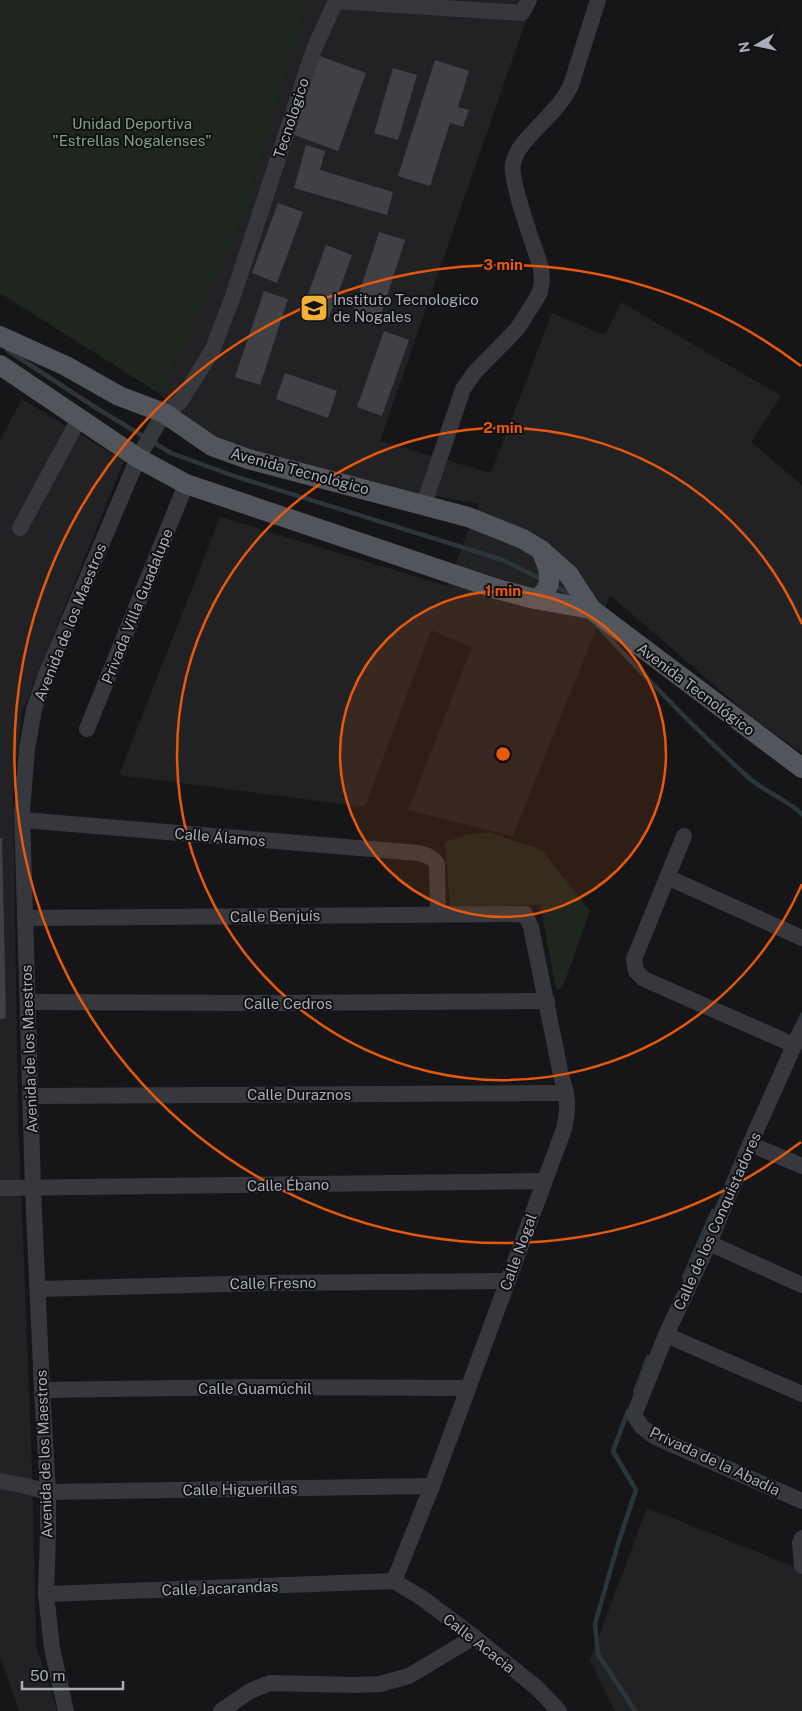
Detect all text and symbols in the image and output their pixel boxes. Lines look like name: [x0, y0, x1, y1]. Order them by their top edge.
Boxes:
north arrow: [732, 20, 782, 70]
text: N: [735, 40, 753, 54]
street label: Tecnologico: [270, 76, 312, 160]
park label: Unidad Deportiva "Estrellas Nogalenses": [52, 115, 212, 149]
text: 3 min: [483, 256, 523, 273]
place label: Instituto Tecnologico de Nogales: [333, 291, 479, 325]
school or university icon: Instituto Tecnologico de Nogales: [299, 293, 329, 323]
text: 2 min: [483, 419, 523, 436]
street label: Avenida Tecnológico: [229, 444, 371, 498]
street label: Privada Villa Guadalupe: [98, 526, 176, 686]
street label: Avenida de los Maestros: [31, 541, 109, 703]
text: 1 min: [485, 582, 521, 599]
street label: Avenida Tecnológico: [634, 639, 758, 739]
centre of rings: [494, 745, 512, 763]
street label: Calle Álamos: [174, 825, 266, 849]
street label: Calle Benjuís: [230, 907, 320, 925]
street label: Avenida de los Maestros: [18, 965, 40, 1133]
street label: Calle Cedros: [244, 995, 332, 1012]
street label: Calle Duraznos: [247, 1086, 351, 1103]
street label: Calle de los Conquistadores: [670, 1129, 764, 1313]
street label: Calle Ébano: [247, 1176, 329, 1194]
street label: Calle Nogal: [496, 1211, 540, 1293]
street label: Calle Fresno: [229, 1274, 317, 1292]
street label: Avenida de los Maestros: [33, 1370, 55, 1538]
street label: Calle Guamúchil: [198, 1380, 312, 1397]
street label: Privada de la Abadía: [647, 1423, 783, 1499]
street label: Calle Higuerillas: [182, 1479, 298, 1499]
street label: Calle Jacarandas: [161, 1577, 279, 1599]
street label: Calle Acacia: [440, 1610, 518, 1676]
scale bar: [22, 1658, 124, 1690]
text: 50 m: [30, 1667, 65, 1684]

